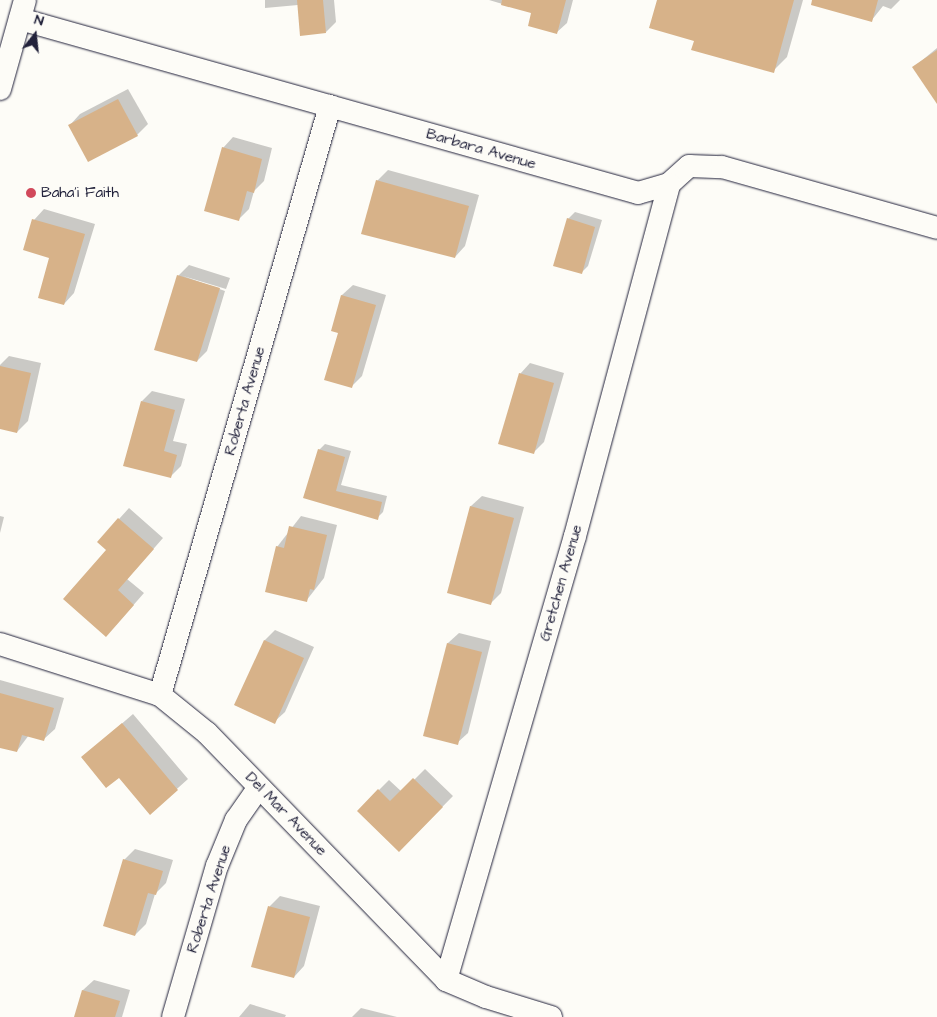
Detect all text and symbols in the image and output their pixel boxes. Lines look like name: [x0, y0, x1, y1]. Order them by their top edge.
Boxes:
north arrow: [10, 10, 60, 60]
text: N: [32, 10, 46, 31]
street label: Barbara Avenue: [424, 125, 538, 173]
place label: Baha'i Faith: [41, 184, 119, 202]
marker: Baha'i Faith: [25, 187, 37, 199]
street label: Roberta Avenue: [221, 345, 269, 457]
street label: Gretchen Avenue: [536, 523, 586, 643]
street label: Del Mar Avenue: [242, 768, 330, 860]
street label: Roberta Avenue: [183, 843, 235, 955]

